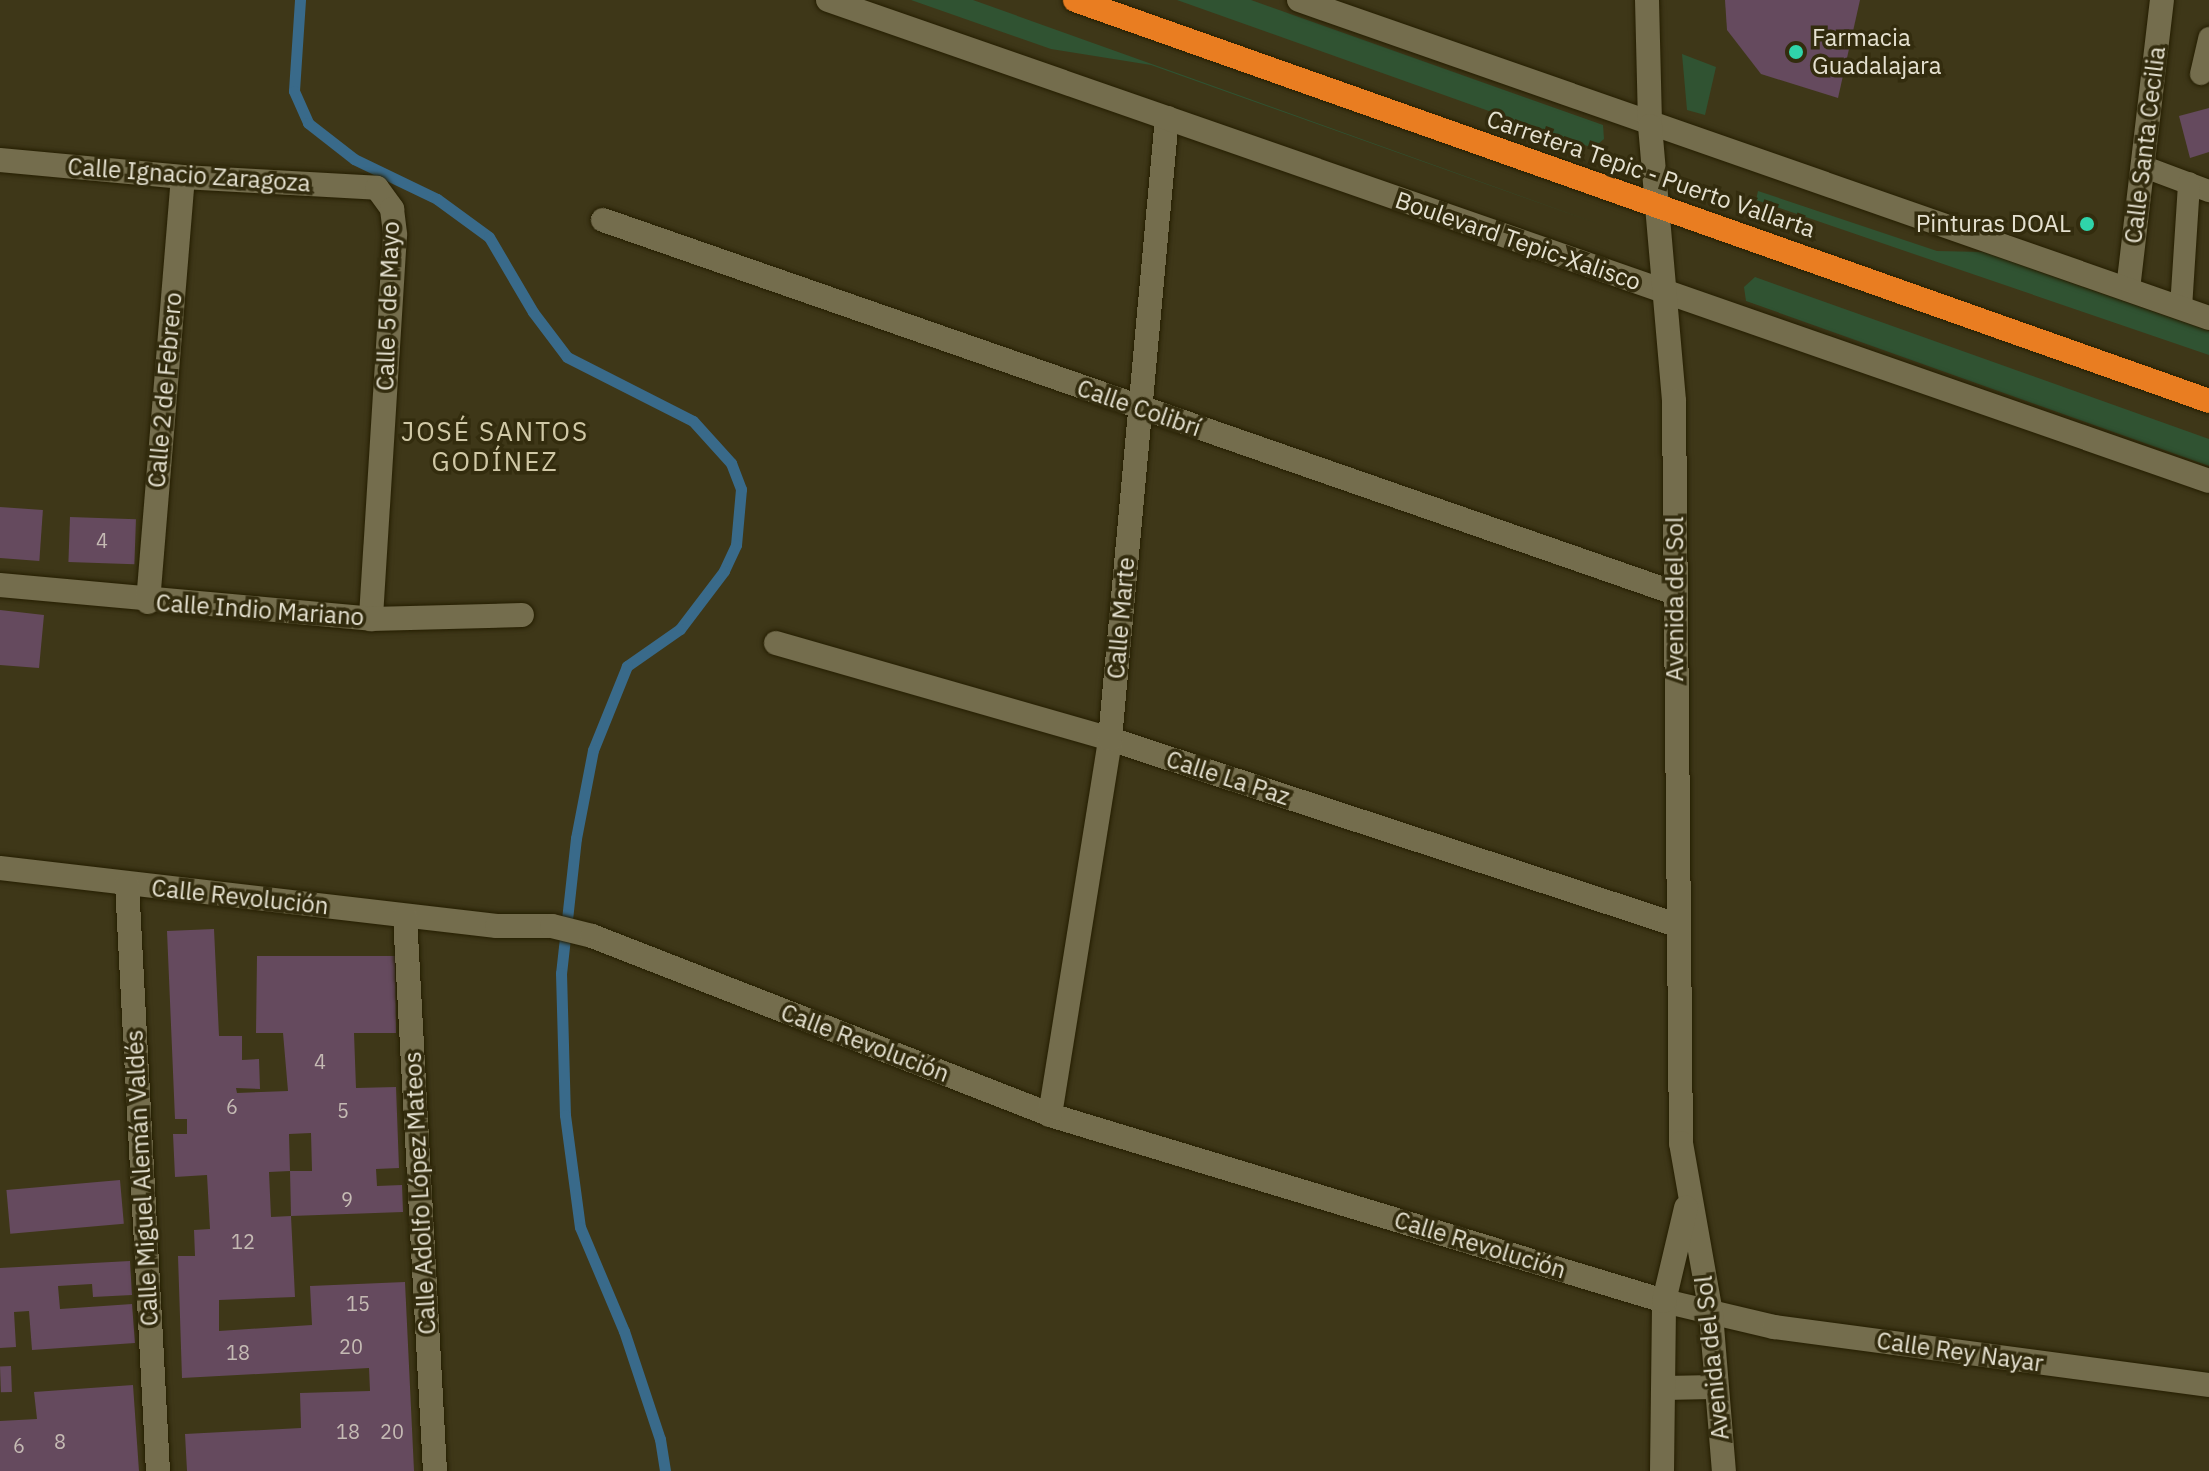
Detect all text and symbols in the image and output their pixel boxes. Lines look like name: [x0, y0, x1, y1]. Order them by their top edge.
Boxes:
place label: Farmacia Guadalajara: [1812, 24, 1942, 80]
marker: Farmacia Guadalajara: [1787, 43, 1805, 61]
street label: Calle Santa Cecilia: [2119, 45, 2171, 245]
street label: Carretera Tepic - Puerto Vallarta: [1483, 104, 1819, 244]
street label: Calle Ignacio Zaragoza: [67, 152, 311, 198]
street label: Boulevard Tepic-Xalisco: [1391, 185, 1645, 297]
place label: Pinturas DOAL: [1916, 210, 2071, 238]
marker: Pinturas DOAL: [2078, 215, 2096, 233]
street label: Calle 5 de Mayo: [371, 221, 405, 391]
street label: Calle 2 de Febrero: [142, 291, 188, 489]
street label: Calle Colibrí: [1073, 373, 1205, 443]
district label: JOSÉ SANTOS GODÍNEZ: [401, 416, 589, 478]
street label: Avenida del Sol: [1661, 517, 1689, 681]
house number: 4: [96, 528, 108, 552]
street label: Calle Marte: [1101, 556, 1141, 680]
street label: Calle Indio Mariano: [155, 588, 365, 632]
street label: Calle La Paz: [1163, 744, 1293, 812]
street label: Calle Revolución: [150, 873, 330, 921]
street label: Calle Revolución: [777, 998, 953, 1088]
street label: Calle Miguel Alemán Valdés: [120, 1029, 164, 1327]
house number: 4: [314, 1049, 326, 1073]
street label: Calle Adolfo López Mateos: [398, 1051, 442, 1335]
house number: 6: [226, 1094, 238, 1118]
house number: 5: [337, 1098, 349, 1122]
house number: 9: [341, 1187, 353, 1211]
street label: Calle Revolución: [1391, 1205, 1569, 1285]
house number: 12: [231, 1229, 255, 1253]
street label: Avenida del Sol: [1689, 1274, 1735, 1442]
house number: 15: [346, 1291, 370, 1315]
street label: Calle Rey Nayar: [1875, 1326, 2045, 1378]
house number: 20: [339, 1334, 363, 1358]
house number: 18: [226, 1340, 250, 1364]
house number: 18: [336, 1419, 360, 1443]
house number: 20: [380, 1419, 404, 1443]
house number: 8: [54, 1429, 66, 1453]
house number: 6: [13, 1433, 25, 1457]

